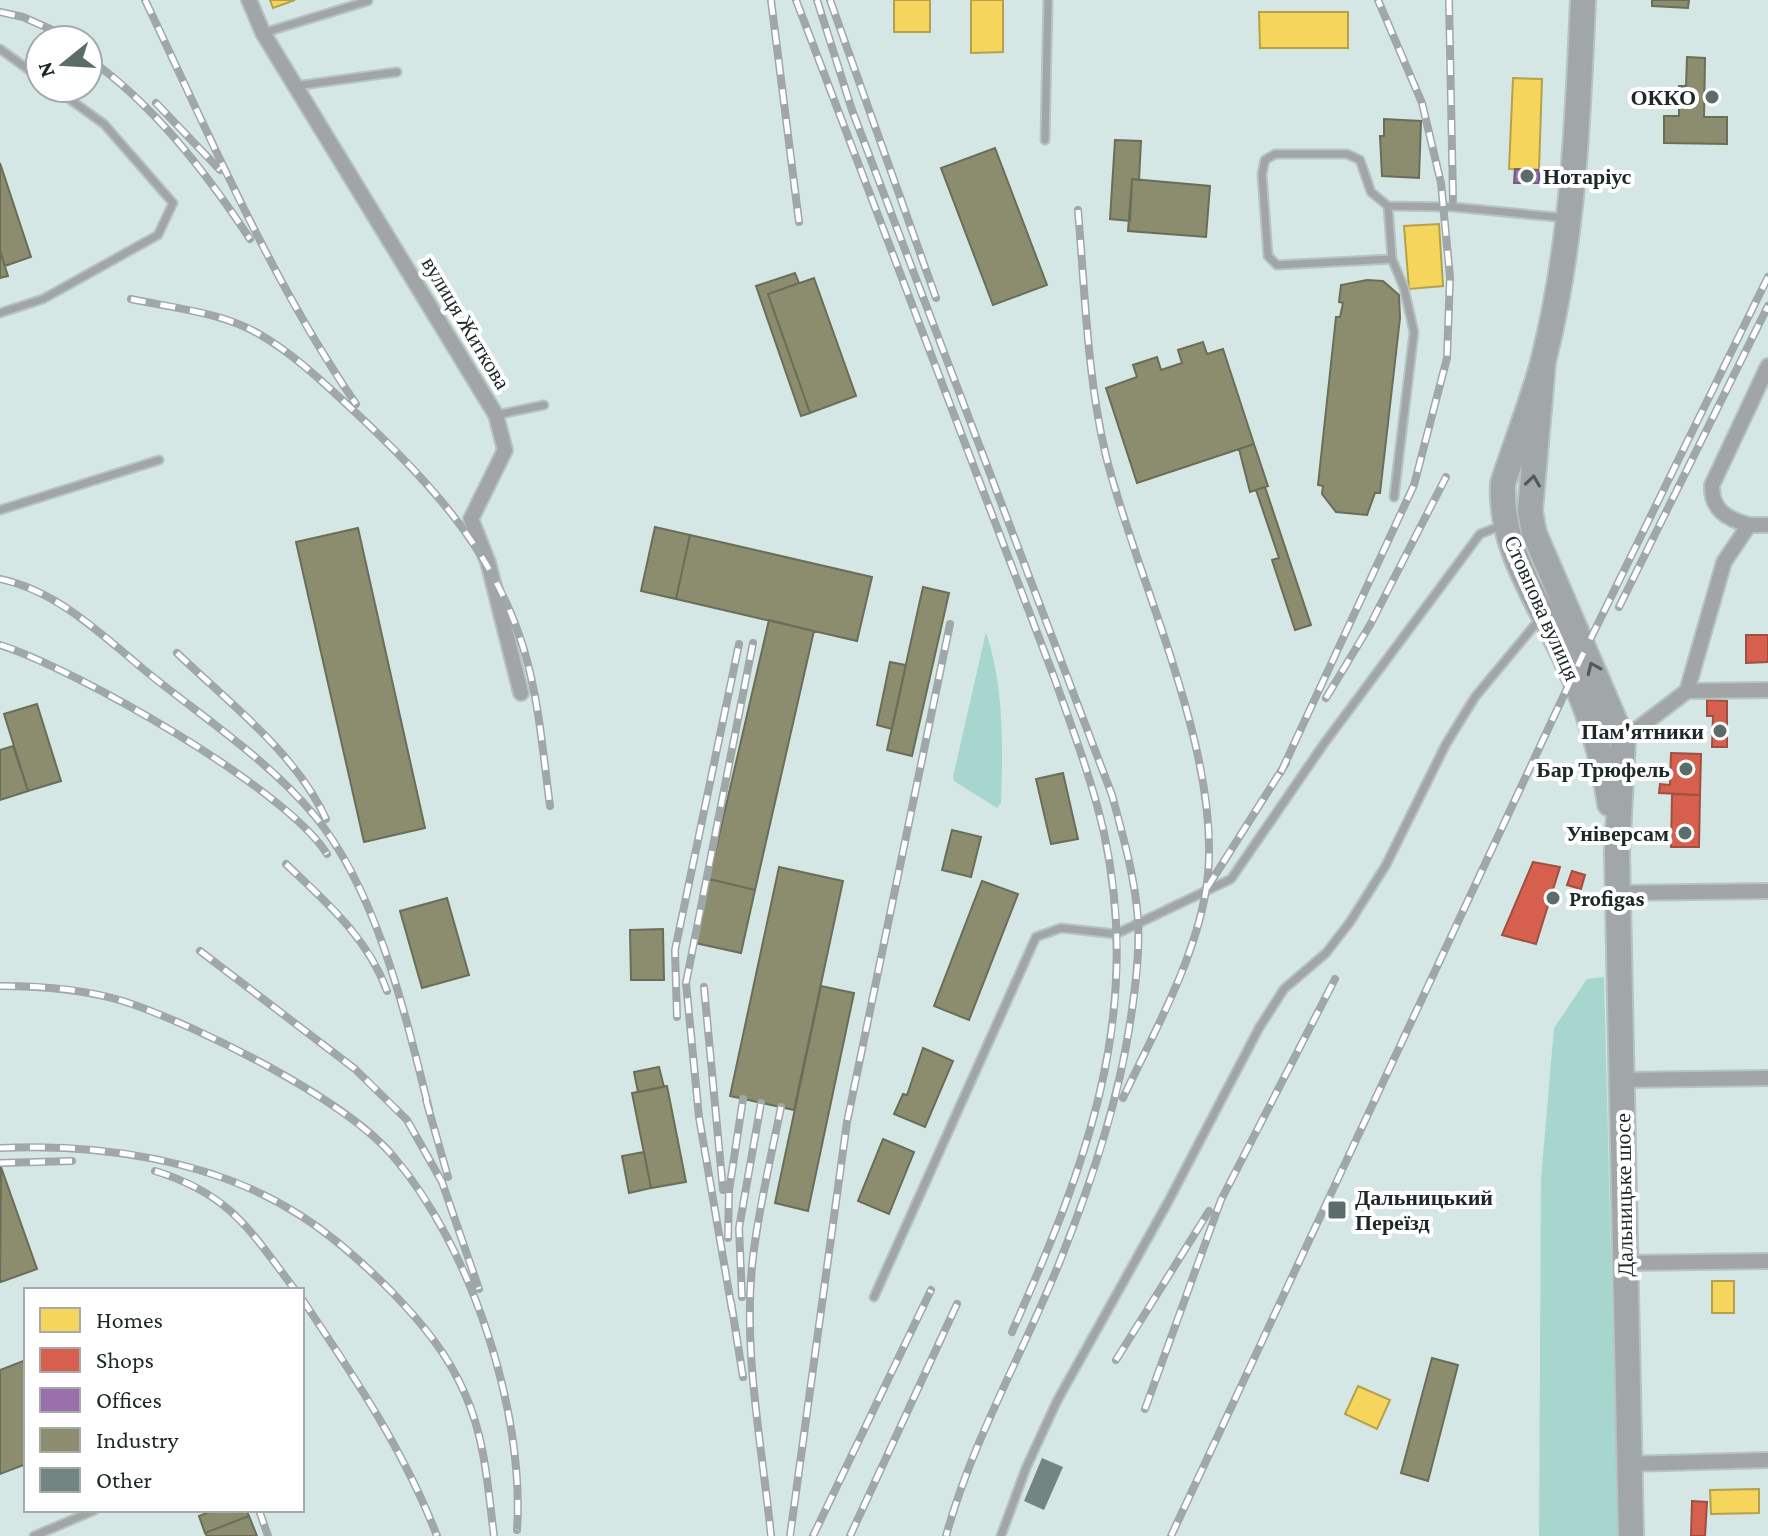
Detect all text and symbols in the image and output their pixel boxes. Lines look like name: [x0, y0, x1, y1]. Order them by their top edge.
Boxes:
north arrow: [24, 24, 104, 104]
text: N: [31, 59, 60, 81]
place label: ОККО: [1630, 85, 1696, 110]
marker: ОККО: [1703, 88, 1721, 106]
place label: Нотаріус: [1543, 164, 1632, 189]
marker: Нотаріус: [1518, 167, 1536, 185]
street label: вулиця Житкова: [417, 252, 515, 394]
one-way arrow: [1524, 474, 1541, 487]
street label: Стовпова вулиця: [1499, 532, 1585, 684]
one-way arrow: [1587, 662, 1603, 676]
place label: Пам'ятники: [1581, 719, 1704, 744]
marker: Пам'ятники: [1711, 722, 1729, 740]
place label: Бар Трюфель: [1536, 757, 1670, 782]
marker: Бар Трюфель: [1677, 760, 1695, 778]
place label: Універсам: [1566, 821, 1669, 846]
marker: Універсам: [1676, 824, 1694, 842]
place label: Profigas: [1569, 886, 1644, 911]
marker: Profigas: [1544, 889, 1562, 907]
street label: Дальницьке шосе: [1610, 1113, 1638, 1277]
place label: Дальницький Переїзд: [1355, 1185, 1493, 1235]
marker: Дальницький Переїзд: [1326, 1199, 1348, 1221]
legend: [24, 1288, 304, 1512]
text: Homes: [96, 1306, 163, 1333]
text: Shops: [96, 1346, 154, 1373]
text: Offices: [96, 1386, 162, 1413]
text: Industry: [96, 1426, 179, 1453]
text: Other: [96, 1466, 152, 1493]

